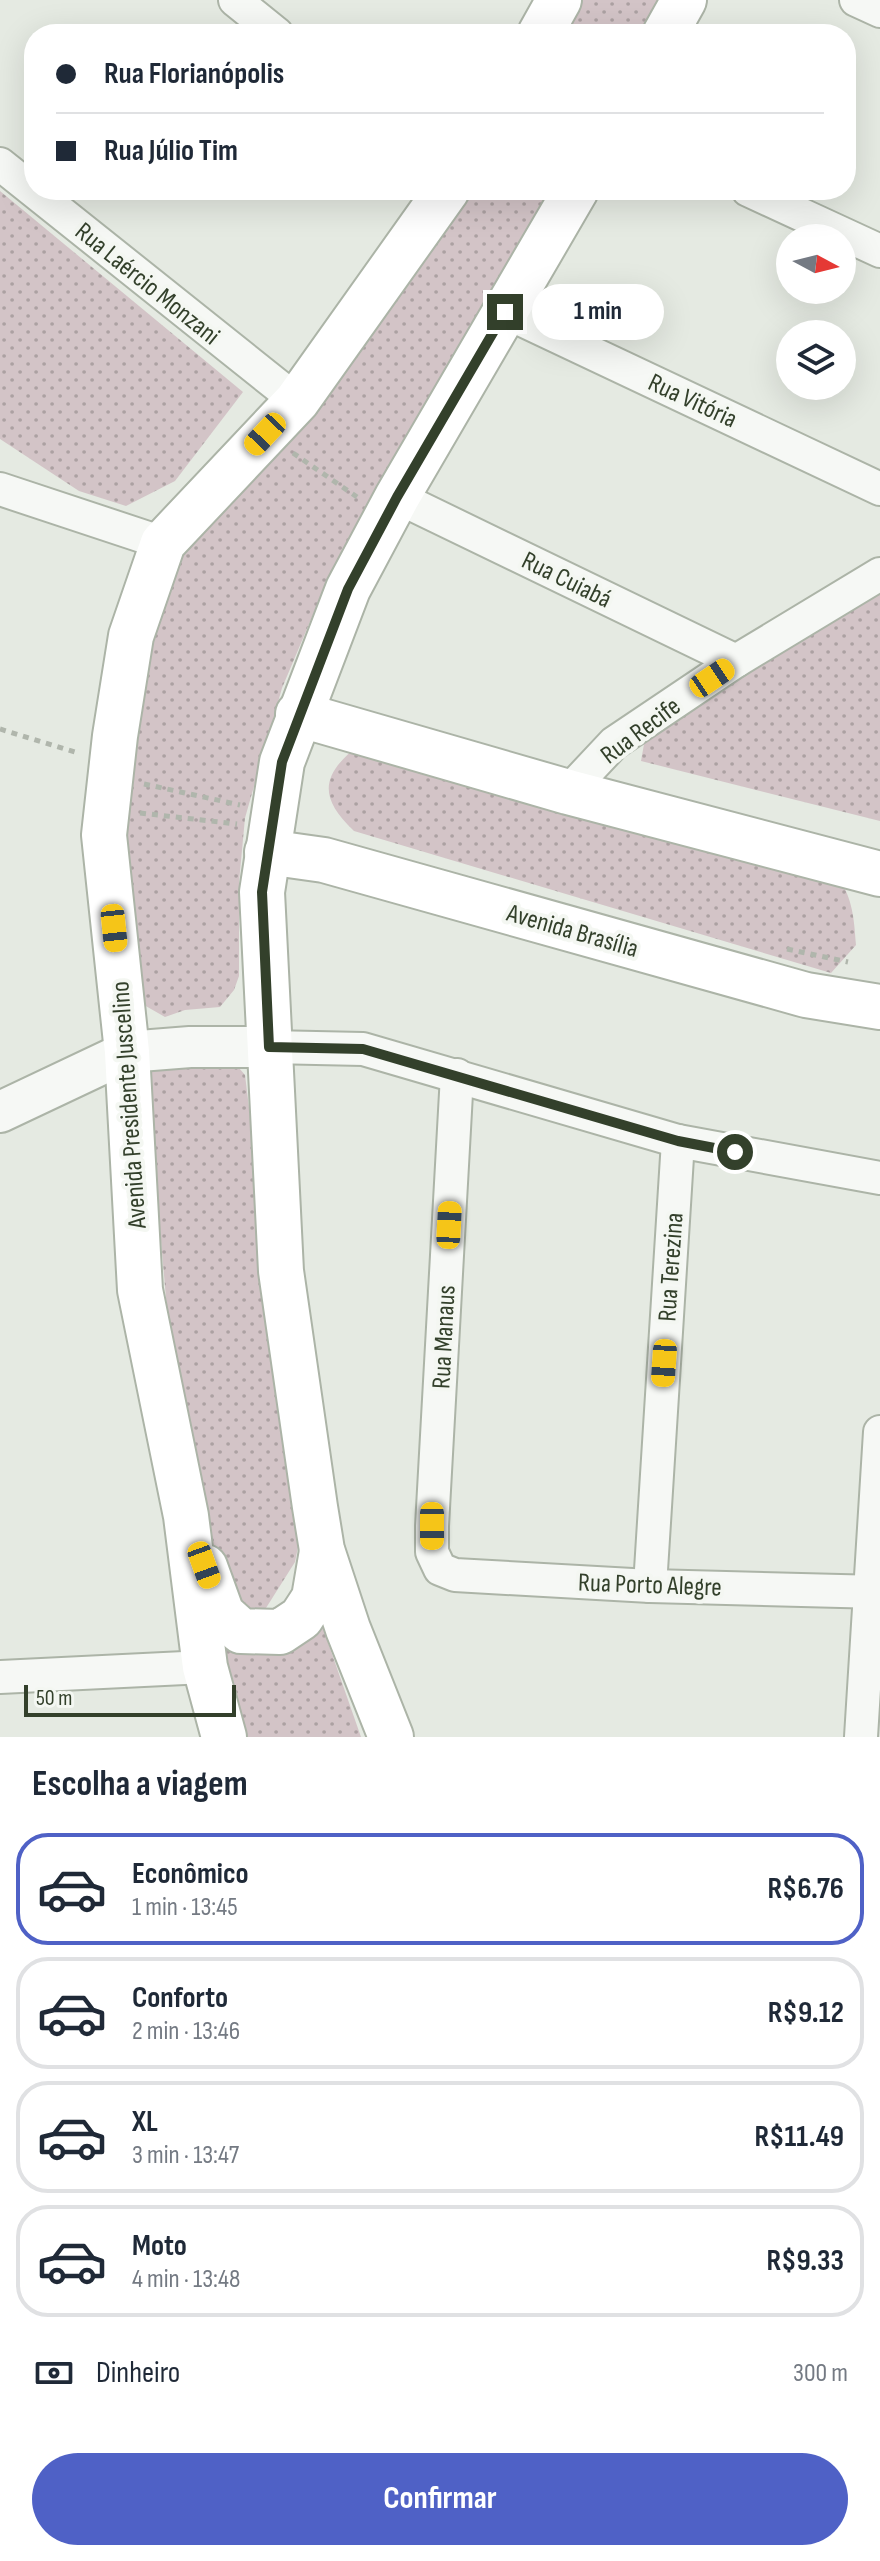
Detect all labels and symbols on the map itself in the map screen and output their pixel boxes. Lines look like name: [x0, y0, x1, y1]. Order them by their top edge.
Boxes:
street label: Rua Laércio Monzani: [69, 216, 226, 352]
north arrow: [776, 224, 856, 304]
callout: 1 min: [533, 284, 665, 340]
route end: [487, 294, 523, 330]
street label: Rua Vitória: [643, 367, 742, 435]
car: [240, 408, 290, 460]
street label: Rua Cuiabá: [516, 545, 616, 615]
car: [685, 655, 739, 701]
street label: Rua Recife: [595, 691, 687, 771]
street label: Avenida Brasília: [502, 898, 642, 965]
car: [100, 903, 128, 953]
street label: Avenida Presidente Juscelino: [105, 980, 154, 1231]
route start: [717, 1134, 753, 1170]
car: [436, 1200, 462, 1250]
street label: Rua Terezina: [652, 1212, 691, 1323]
street label: Rua Manaus: [426, 1284, 463, 1390]
car: [650, 1338, 678, 1388]
car: [420, 1502, 444, 1550]
car: [185, 1538, 223, 1592]
street label: Rua Porto Alegre: [578, 1567, 722, 1603]
scale bar: [24, 1681, 236, 1717]

